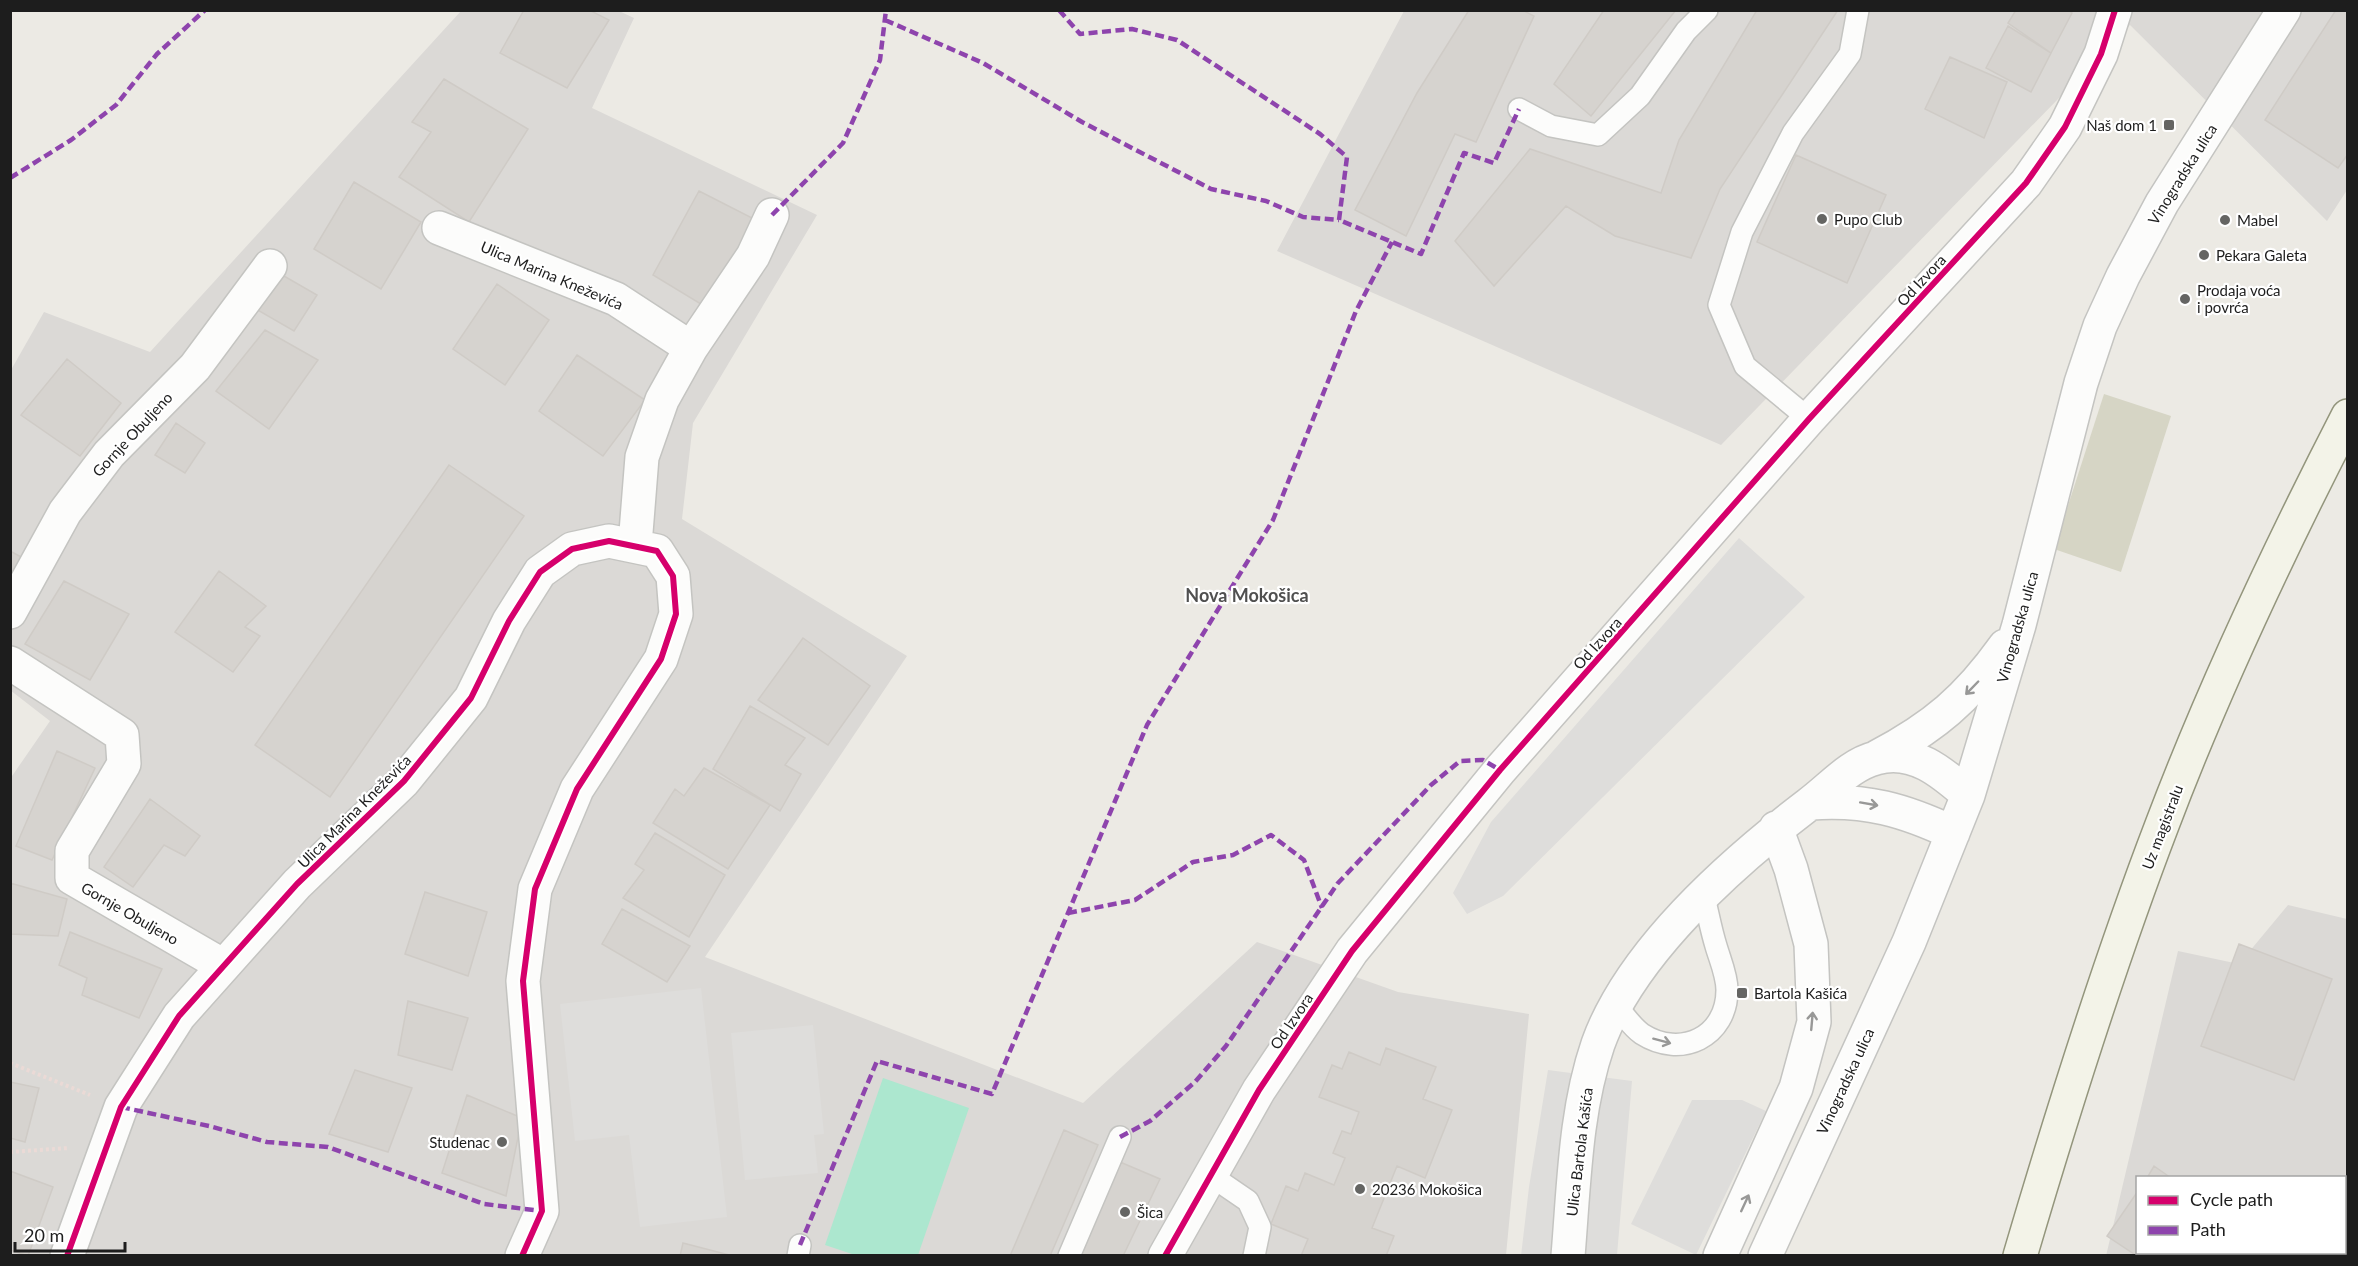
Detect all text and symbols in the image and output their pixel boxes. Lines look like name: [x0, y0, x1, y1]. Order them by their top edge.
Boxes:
place label: Naš dom 1: [2086, 116, 2157, 134]
marker: Naš dom 1: [2162, 118, 2176, 132]
street label: Vinogradska ulica: [2144, 120, 2220, 228]
place label: Pupo Club: [1834, 210, 1902, 228]
place label: Mabel: [2237, 211, 2278, 229]
marker: Pupo Club: [1815, 212, 1829, 226]
marker: Mabel: [2218, 213, 2232, 227]
street label: Ulica Marina Kneževića: [478, 237, 626, 313]
place label: Pekara Galeta: [2216, 246, 2307, 264]
marker: Pekara Galeta: [2197, 248, 2211, 262]
street label: Od Izvora: [1893, 251, 1949, 309]
place label: Prodaja voća i povrća: [2197, 281, 2281, 316]
marker: Prodaja voća i povrća: [2178, 292, 2192, 306]
street label: Gornje Obuljeno: [88, 388, 176, 480]
street label: Vinogradska ulica: [1992, 569, 2042, 685]
district label: Nova Mokošica: [1185, 584, 1309, 606]
street label: Od Izvora: [1569, 613, 1625, 673]
one-way arrow: [1964, 680, 1979, 695]
street label: Ulica Marina Kneževića: [294, 751, 414, 871]
street label: Uz magistralu: [2138, 782, 2186, 872]
one-way arrow: [1859, 799, 1879, 810]
street label: Gornje Obuljeno: [78, 878, 182, 948]
place label: Bartola Kašića: [1754, 984, 1847, 1002]
marker: Bartola Kašića: [1735, 986, 1749, 1000]
street label: Od Izvora: [1266, 990, 1316, 1052]
one-way arrow: [1807, 1011, 1818, 1031]
street label: Vinogradska ulica: [1813, 1025, 1877, 1137]
one-way arrow: [1652, 1036, 1671, 1047]
street label: Ulica Bartola Kašića: [1562, 1087, 1596, 1217]
place label: Studenac: [429, 1133, 490, 1151]
marker: Studenac: [495, 1135, 509, 1149]
legend: [2136, 1176, 2346, 1254]
place label: 20236 Mokošica: [1372, 1180, 1482, 1198]
marker: 20236 Mokošica: [1353, 1182, 1367, 1196]
text: Cycle path: [2190, 1188, 2273, 1210]
one-way arrow: [1739, 1194, 1751, 1212]
place label: Šica: [1137, 1203, 1163, 1221]
marker: Šica: [1118, 1205, 1132, 1219]
scale bar: [15, 1215, 124, 1253]
text: Path: [2190, 1218, 2226, 1240]
text: 20 m: [24, 1224, 64, 1246]

